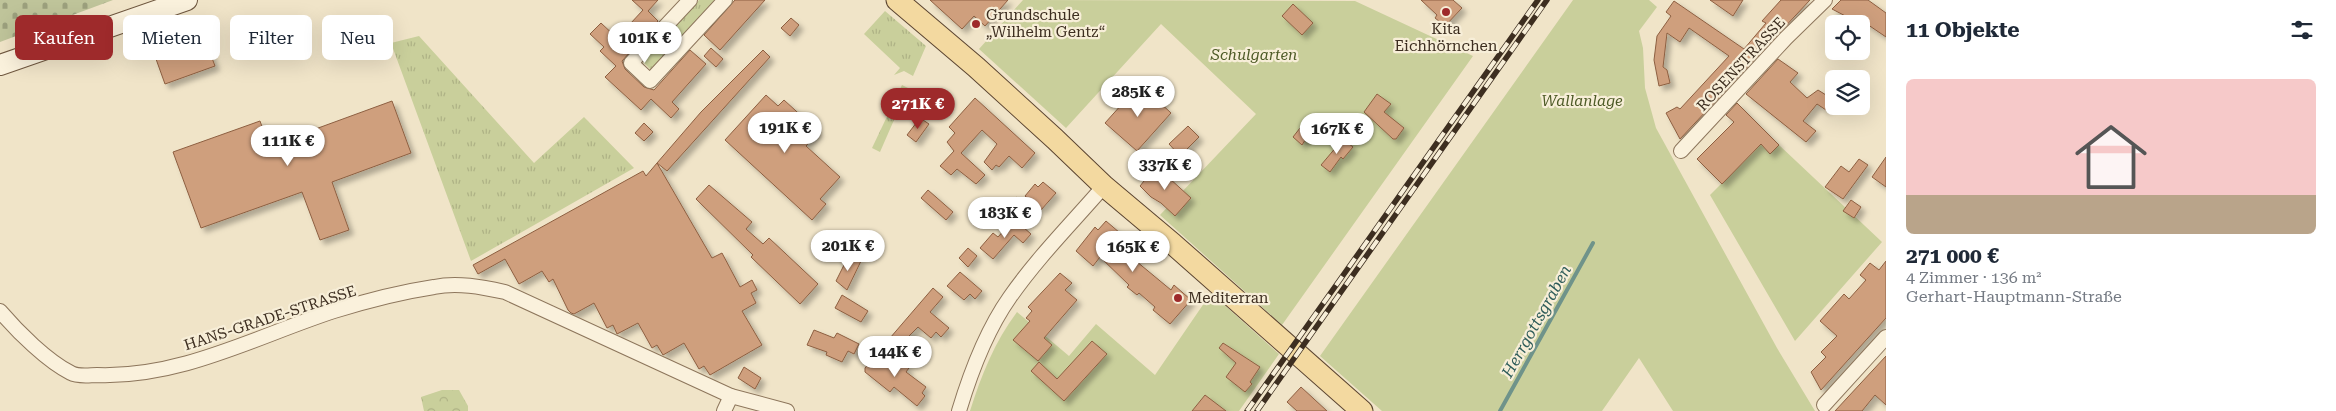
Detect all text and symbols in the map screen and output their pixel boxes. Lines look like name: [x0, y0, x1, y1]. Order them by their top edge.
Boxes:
place label: Grundschule „Wilhelm Gentz“: [986, 6, 1106, 41]
marker: Kita Eichhörnchen: [1440, 6, 1452, 18]
street label: ROSENSTRASSE: [1693, 13, 1789, 115]
chip: Kaufen: [15, 15, 113, 60]
chip: Mieten: [123, 15, 220, 60]
chip: Filter: [230, 15, 312, 60]
chip: Neu: [322, 15, 393, 60]
map controls: [1825, 15, 1870, 115]
button: locate: [1825, 15, 1870, 60]
icon: filters: [2288, 16, 2316, 44]
marker: Grundschule „Wilhelm Gentz“: [970, 18, 982, 30]
text: 11 Objekte: [1906, 18, 2020, 42]
place label: Kita Eichhörnchen: [1395, 20, 1498, 55]
pin: 101K €: [604, 22, 686, 64]
text: 101K €: [619, 28, 671, 47]
park label: Schulgarten: [1210, 46, 1297, 64]
button: layers: [1825, 70, 1870, 115]
pin: 285K €: [1097, 76, 1179, 118]
text: 285K €: [1112, 82, 1164, 101]
pin: 271K €: [877, 88, 959, 130]
park label: Wallanlage: [1541, 92, 1623, 110]
text: 271K €: [892, 94, 944, 113]
pin: 191K €: [744, 112, 826, 154]
pin: 167K €: [1296, 112, 1378, 155]
icon: home: [2066, 112, 2156, 202]
text: 191K €: [759, 118, 811, 137]
text: 167K €: [1311, 119, 1363, 138]
pin: 111K €: [247, 124, 329, 167]
text: 111K €: [262, 131, 314, 150]
pin: 337K €: [1124, 148, 1206, 191]
text: 337K €: [1139, 155, 1191, 174]
pin: 183K €: [964, 196, 1046, 239]
text: 183K €: [979, 203, 1031, 222]
pin: 201K €: [807, 230, 889, 272]
pin: 165K €: [1092, 230, 1174, 273]
text: 201K €: [822, 236, 874, 255]
text: 165K €: [1107, 237, 1159, 256]
text: 271 000 €: [1906, 244, 1999, 268]
water label: Herrgottsgraben: [1497, 262, 1575, 382]
text: 4 Zimmer · 136 m²: [1906, 268, 2041, 287]
street label: HANS-GRADE-STRASSE: [182, 282, 358, 354]
text: Gerhart-Hauptmann-Straße: [1906, 287, 2122, 306]
place label: Mediterran: [1188, 289, 1269, 307]
marker: Mediterran: [1172, 292, 1184, 304]
pin: 144K €: [854, 336, 936, 378]
text: 144K €: [869, 342, 921, 361]

